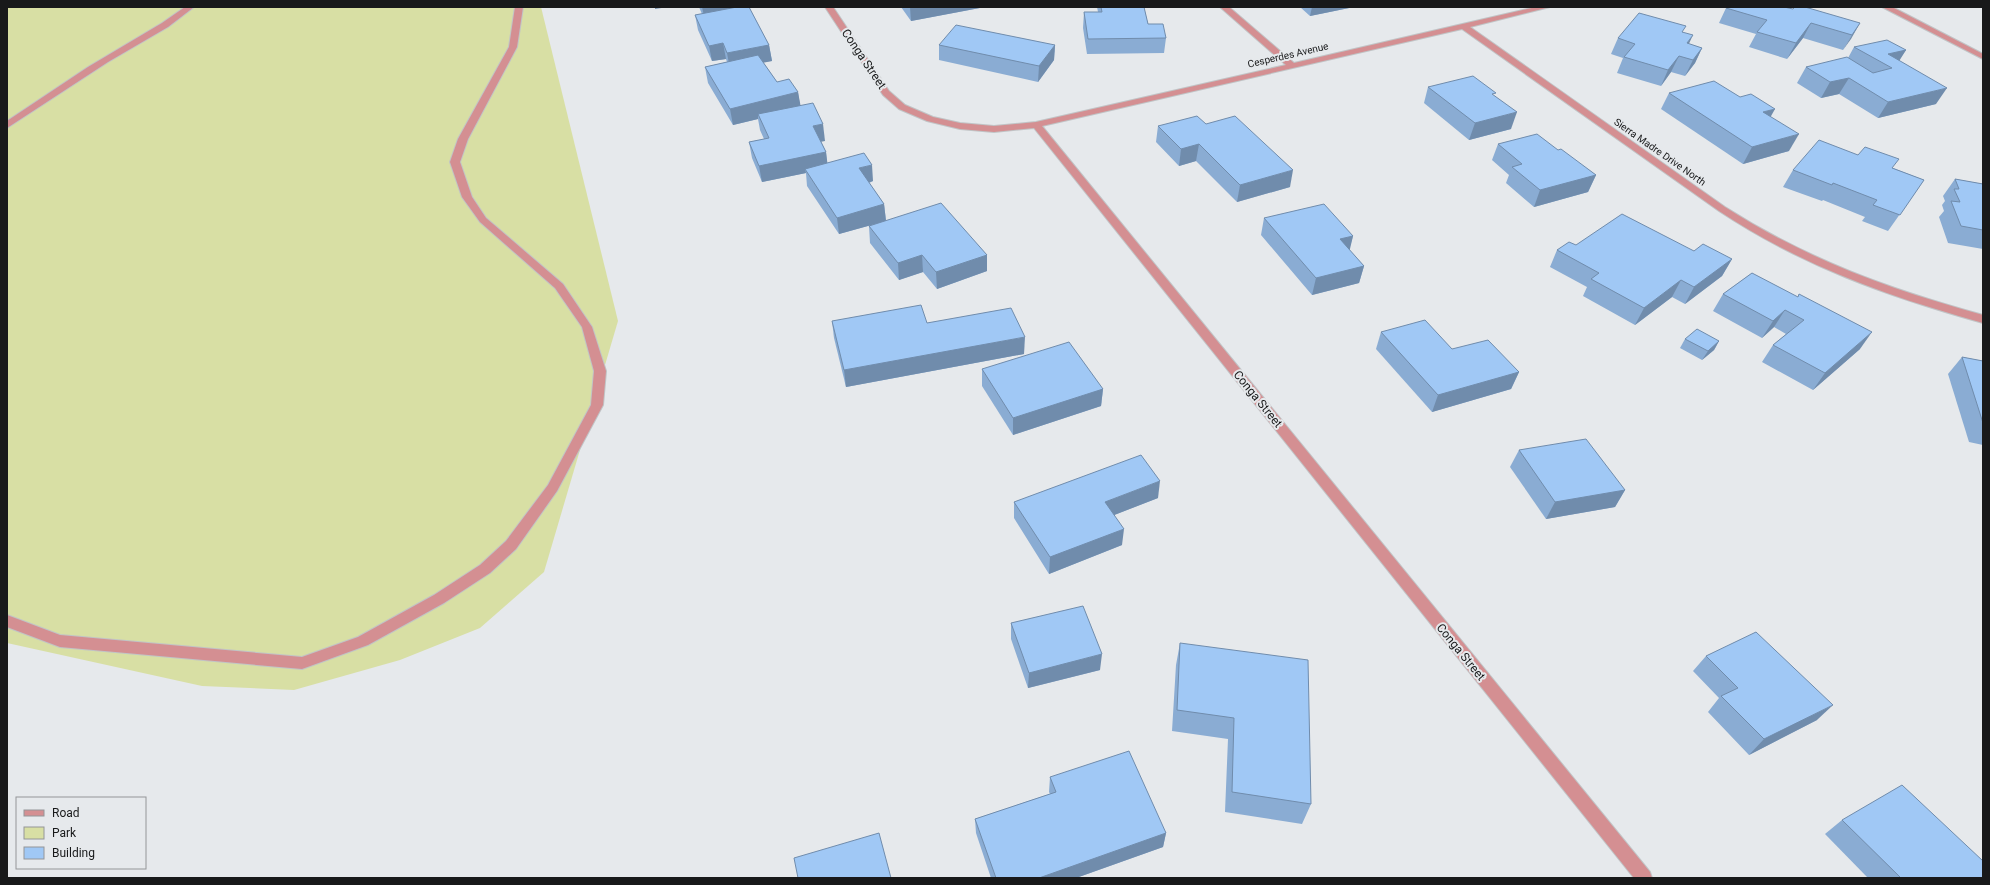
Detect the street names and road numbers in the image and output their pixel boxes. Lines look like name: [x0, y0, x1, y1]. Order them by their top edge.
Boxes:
street label: Conga Street: [839, 26, 889, 92]
street label: Cesperdes Avenue: [1247, 40, 1329, 70]
street label: Sierra Madre Drive North: [1612, 116, 1708, 188]
street label: Conga Street: [1231, 368, 1285, 430]
street label: Conga Street: [1434, 621, 1488, 683]

